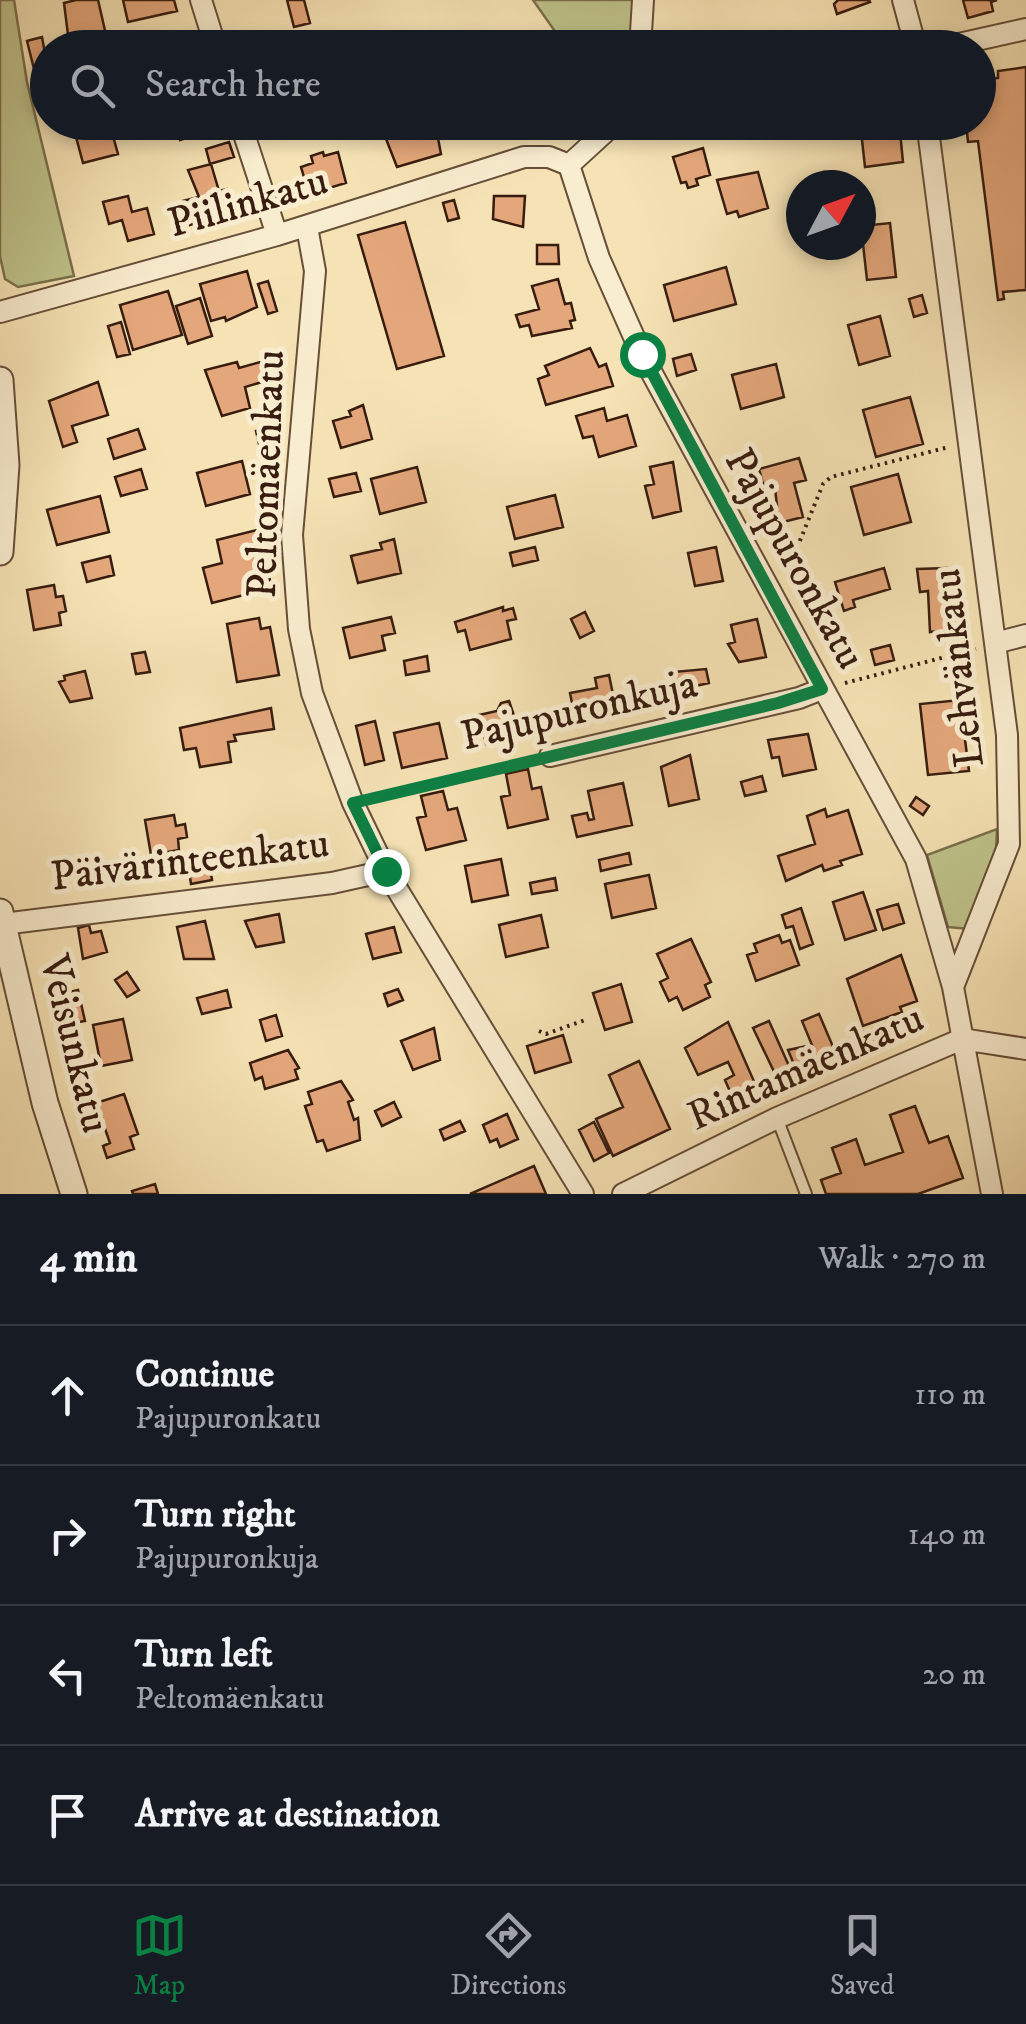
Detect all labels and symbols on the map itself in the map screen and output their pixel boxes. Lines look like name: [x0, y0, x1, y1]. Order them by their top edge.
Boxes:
street label: Piilinkatu: [162, 155, 334, 251]
north arrow: [786, 170, 876, 260]
route start: [620, 332, 666, 378]
street label: Peltomäenkatu: [237, 349, 297, 599]
street label: Pajupuronkatu: [712, 440, 876, 678]
street label: Lehvänkatu: [921, 566, 997, 770]
street label: Pajupuronkuja: [456, 659, 702, 763]
street label: Päivärinteenkatu: [48, 818, 332, 904]
route end: [364, 849, 410, 895]
street label: Veisunkatu: [27, 949, 121, 1138]
street label: Rintamäenkatu: [680, 993, 932, 1143]

